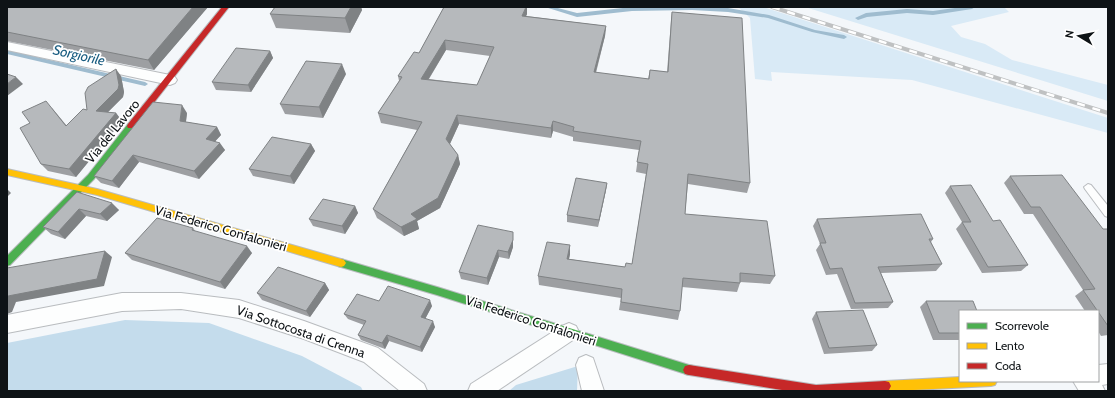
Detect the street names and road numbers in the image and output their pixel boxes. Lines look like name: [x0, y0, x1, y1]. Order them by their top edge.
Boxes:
street label: Via del Lavoro: [81, 96, 143, 166]
street label: Via Federico Confalonieri: [153, 202, 289, 254]
street label: Via Federico Confalonieri: [464, 291, 598, 349]
street label: Via Sottocosta di Crenna: [235, 301, 368, 361]

